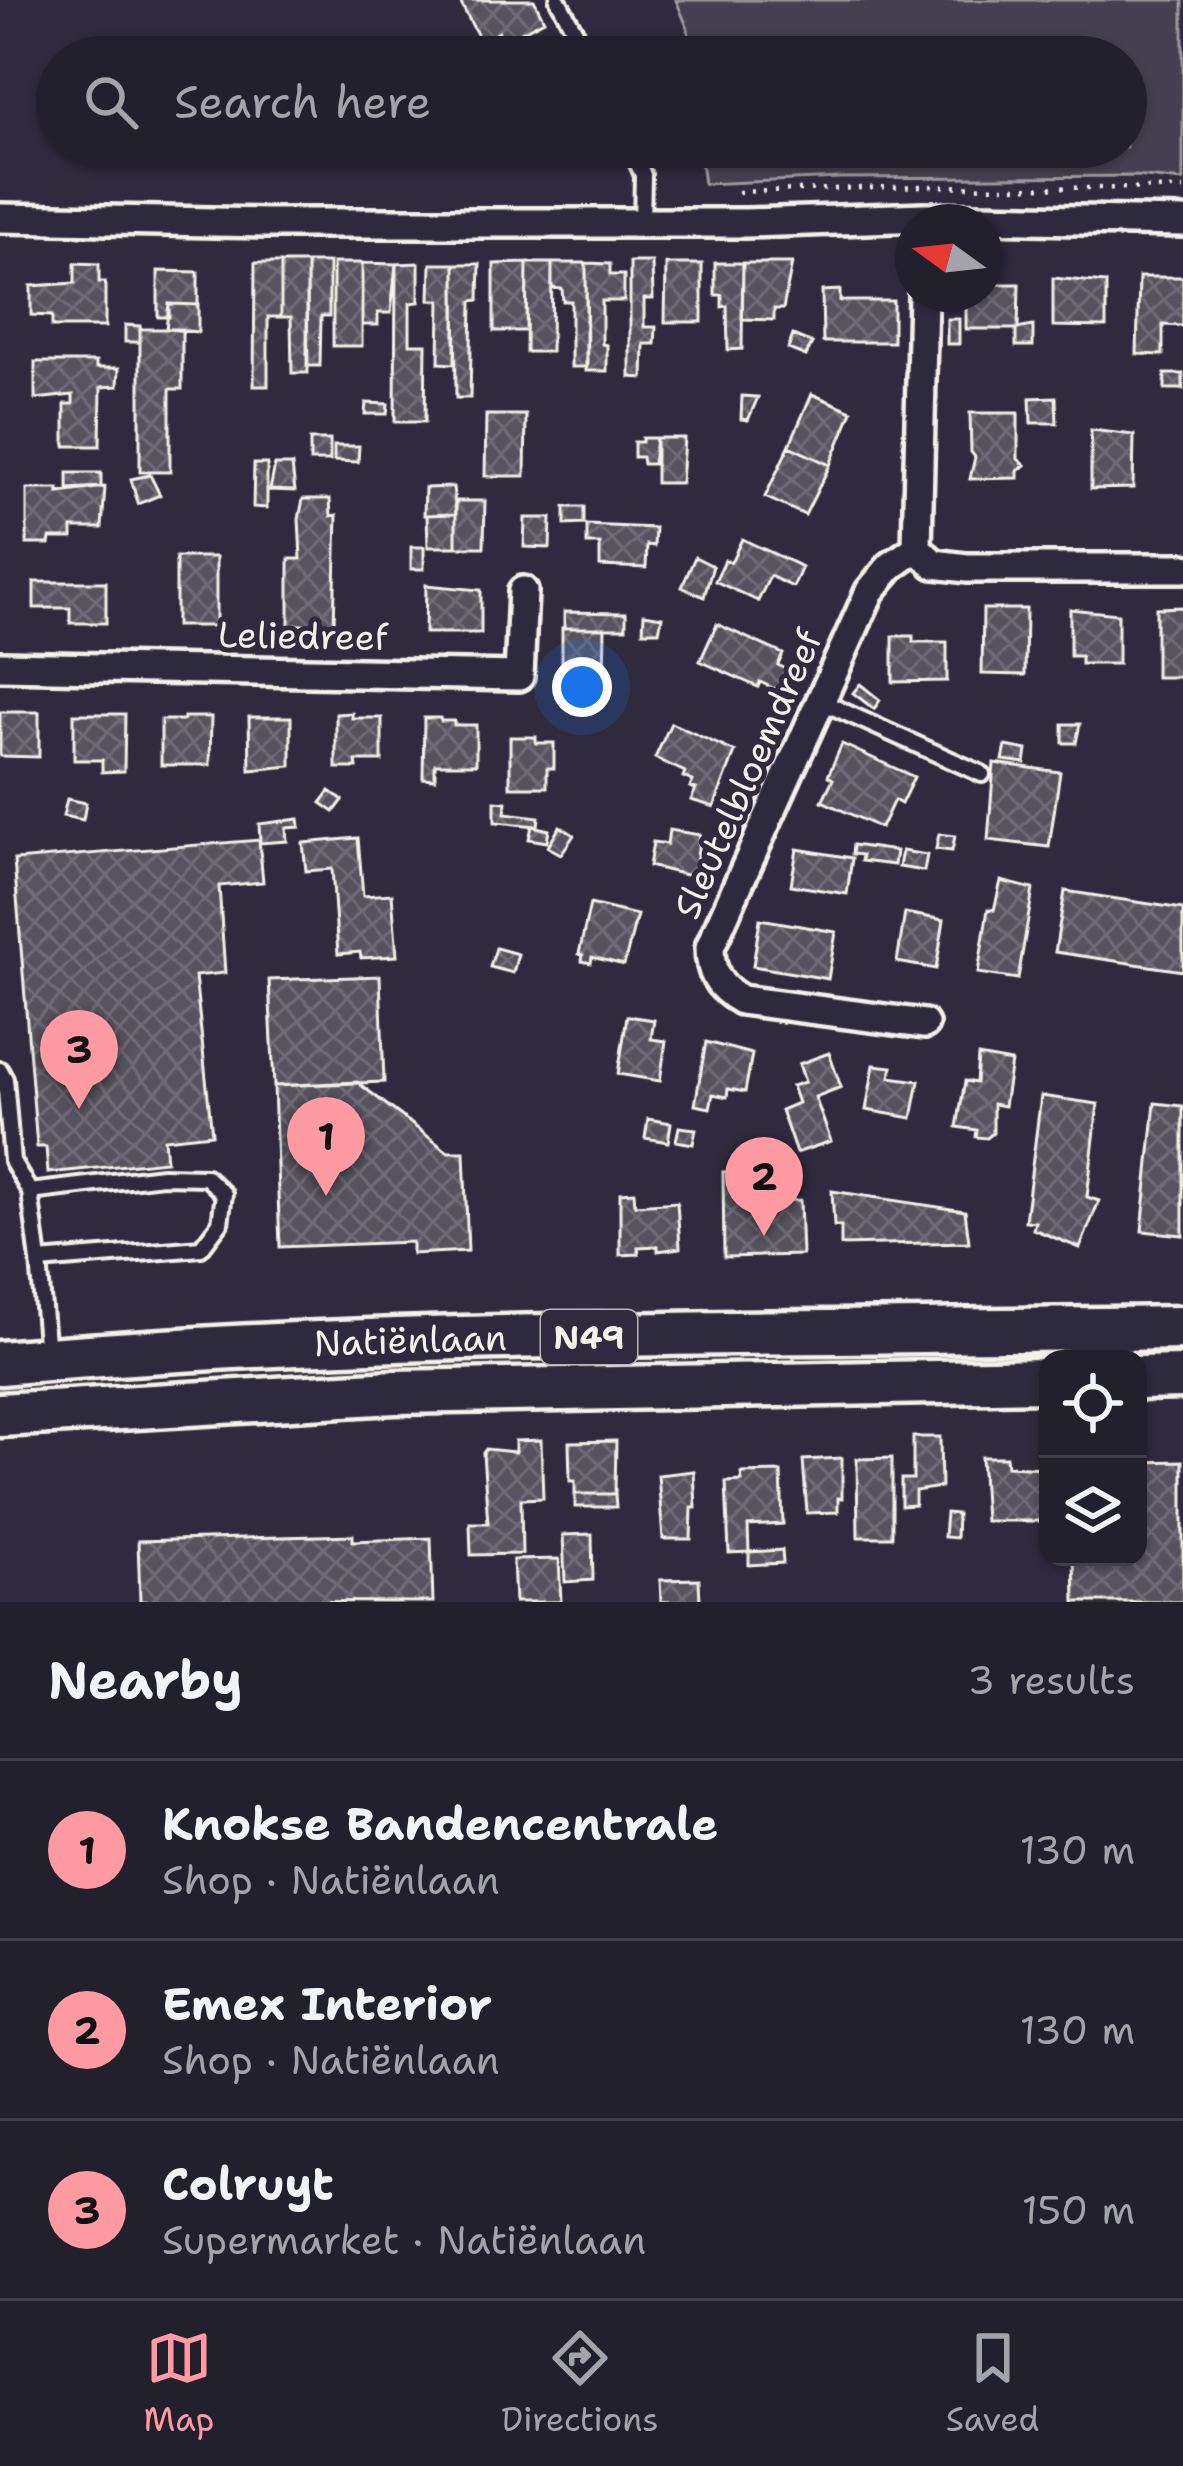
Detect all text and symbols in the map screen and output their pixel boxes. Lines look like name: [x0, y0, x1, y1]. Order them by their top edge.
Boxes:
search box: [36, 36, 1147, 168]
icon: search: [78, 69, 144, 135]
text: Search here: [174, 72, 431, 132]
north arrow: [895, 204, 1003, 312]
street label: Leliedreef: [218, 610, 389, 662]
street label: Sleutelbloemdreef: [662, 621, 834, 926]
your location: [552, 657, 612, 717]
pin: 3: [40, 1010, 118, 1109]
pin: 1: [287, 1097, 365, 1196]
pin: 2: [725, 1137, 803, 1236]
road number: N49: [541, 1310, 637, 1364]
street label: Natiënlaan: [313, 1312, 507, 1368]
map controls: [1039, 1350, 1147, 1566]
button: locate: [1039, 1350, 1147, 1458]
button: layers: [1039, 1458, 1147, 1566]
text: Nearby: [48, 1646, 243, 1714]
text: 3 results: [968, 1654, 1135, 1706]
text: Knokse Bandencentrale: [162, 1794, 718, 1854]
text: 1: [78, 1824, 96, 1876]
text: 130 m: [1020, 1824, 1135, 1876]
text: Shop · Natiënlaan: [162, 1854, 500, 1906]
text: Emex Interior: [162, 1974, 492, 2034]
text: 2: [73, 2004, 101, 2056]
text: 130 m: [1020, 2004, 1135, 2056]
text: Shop · Natiënlaan: [162, 2034, 500, 2086]
text: Colruyt: [162, 2154, 334, 2214]
text: 3: [73, 2184, 101, 2236]
text: 150 m: [1022, 2184, 1135, 2236]
text: Supermarket · Natiënlaan: [162, 2214, 646, 2266]
tab: Map: [144, 2325, 214, 2442]
tab: Directions: [501, 2325, 659, 2442]
tab: Saved: [946, 2325, 1039, 2442]

